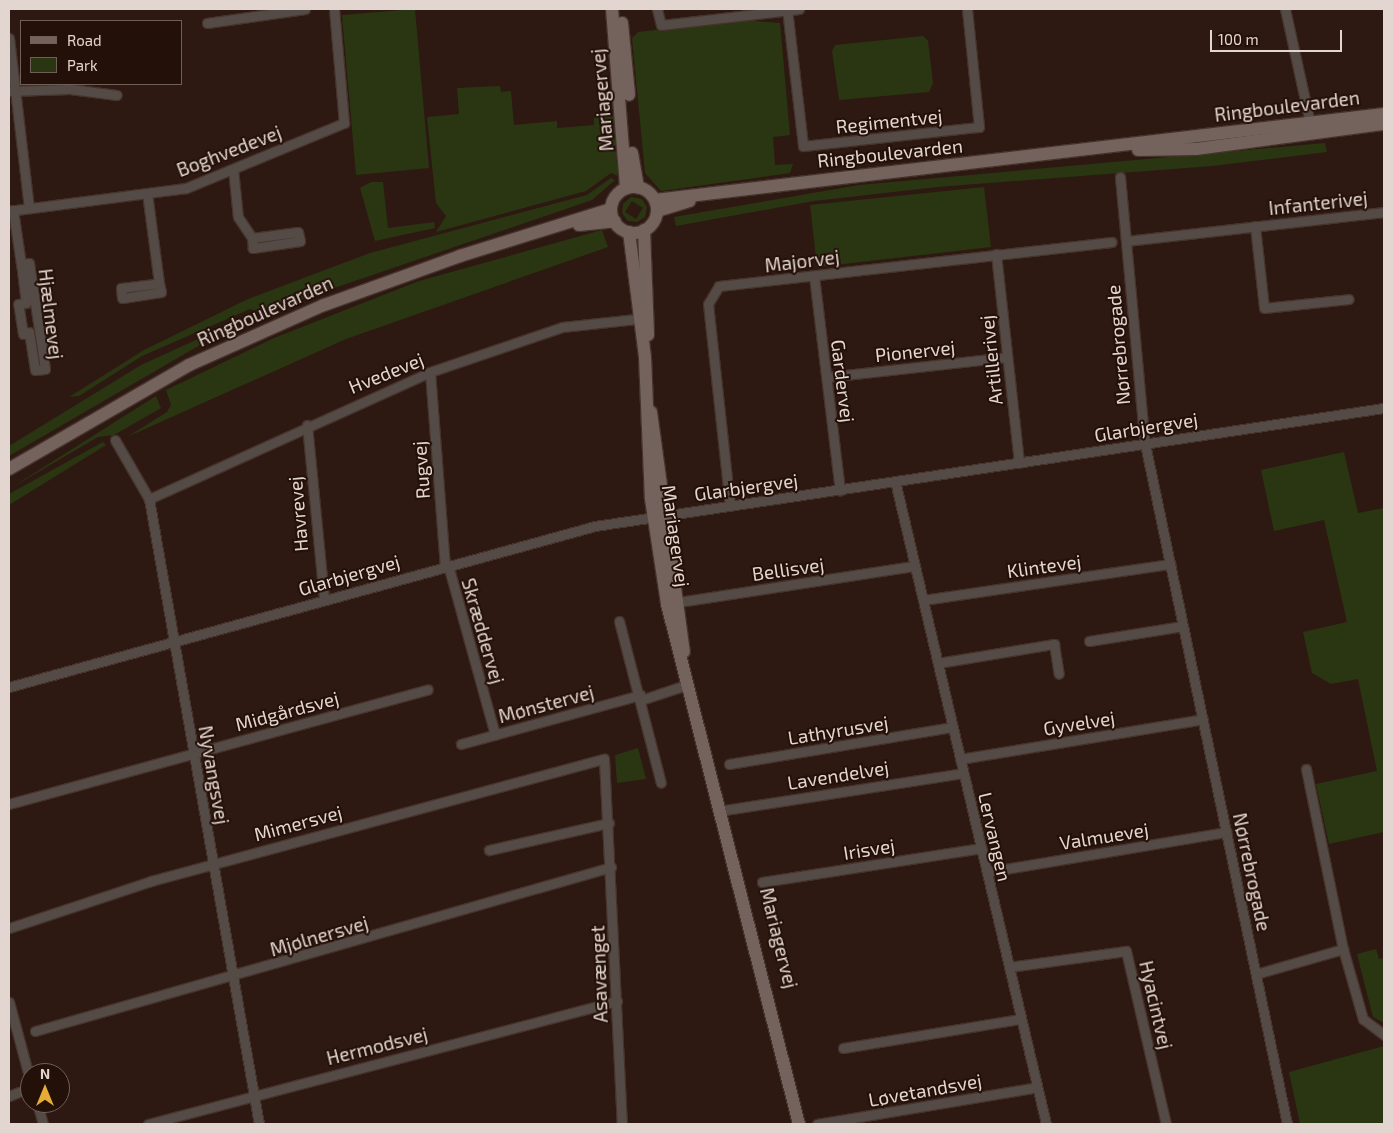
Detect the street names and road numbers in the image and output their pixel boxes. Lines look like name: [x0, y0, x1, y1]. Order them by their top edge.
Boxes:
street label: Mariagervej: [586, 48, 618, 152]
street label: Ringboulevarden: [1213, 86, 1361, 126]
street label: Regimentvej: [835, 104, 943, 138]
street label: Boghvedevej: [173, 121, 285, 181]
street label: Ringboulevarden: [816, 134, 964, 172]
street label: Infanterivej: [1267, 186, 1369, 220]
street label: Majorvej: [763, 245, 841, 277]
street label: Hjælmevej: [34, 267, 68, 361]
street label: Ringboulevarden: [194, 271, 336, 351]
street label: Nørrebrogade: [1101, 284, 1135, 406]
street label: Artillerivej: [975, 314, 1007, 406]
street label: Pionervej: [874, 335, 956, 367]
street label: Gardervej: [827, 338, 859, 424]
street label: Hvedevej: [345, 348, 427, 398]
street label: Glarbjergvej: [1093, 408, 1199, 446]
street label: Rugvej: [408, 440, 434, 500]
street label: Glarbjergvej: [693, 468, 799, 506]
street label: Havrevej: [283, 475, 313, 553]
street label: Mariagervej: [658, 483, 694, 589]
street label: Klintevej: [1005, 549, 1083, 583]
street label: Glarbjergvej: [296, 550, 402, 600]
street label: Bellisvej: [751, 553, 825, 585]
street label: Skræddervej: [457, 575, 509, 687]
street label: Mønstervej: [496, 680, 596, 728]
street label: Midgårdsvej: [233, 686, 341, 736]
street label: Gyvelvej: [1042, 706, 1116, 740]
street label: Lathyrusvej: [786, 711, 890, 749]
street label: Nyvangsvej: [194, 724, 234, 826]
street label: Lavendelvej: [786, 756, 890, 794]
street label: Lervangen: [974, 790, 1016, 884]
street label: Mimersvej: [251, 800, 345, 846]
street label: Nørrebrogade: [1228, 811, 1276, 933]
street label: Valmuevej: [1058, 818, 1150, 854]
street label: Irisvej: [842, 834, 896, 864]
street label: Mariagervej: [755, 885, 803, 991]
street label: Mjølnersvej: [267, 911, 371, 961]
street label: Asavænget: [586, 925, 612, 1023]
street label: Hyacintvej: [1135, 958, 1177, 1052]
street label: Hermodsvej: [324, 1022, 430, 1070]
street label: Løvetandsvej: [866, 1069, 984, 1111]

